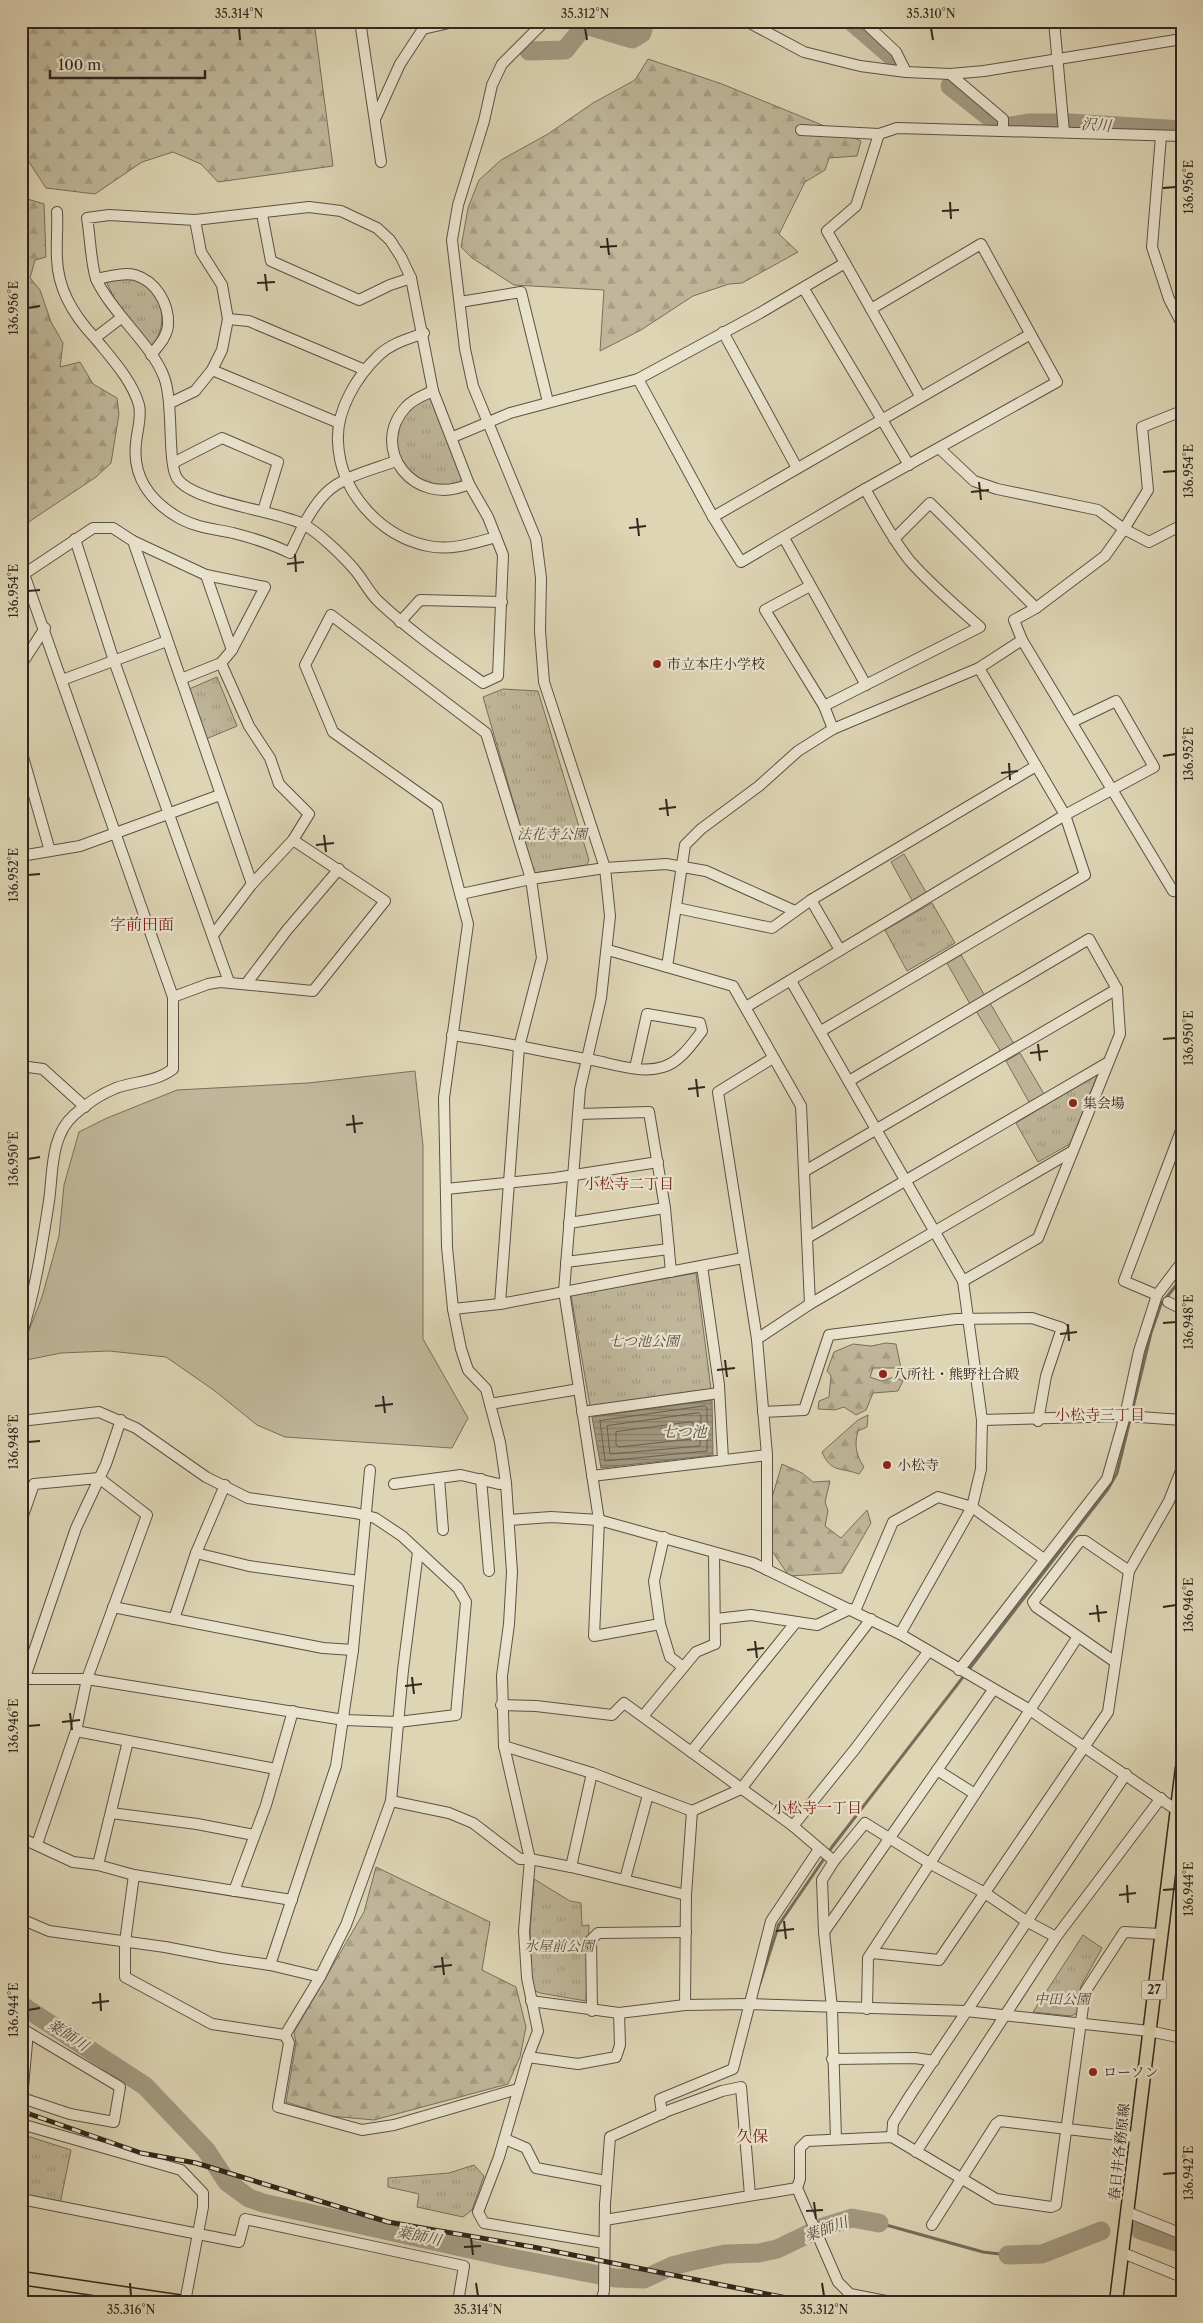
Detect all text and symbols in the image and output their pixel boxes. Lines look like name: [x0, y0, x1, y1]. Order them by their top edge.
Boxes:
text: 35.314°N: [215, 6, 263, 21]
text: 35.312°N: [561, 6, 609, 21]
text: 35.310°N: [906, 6, 956, 21]
scale bar: [50, 48, 205, 80]
text: 100 m: [58, 55, 101, 74]
water label: 沢川: [1080, 114, 1114, 135]
text: 136.956°E: [1181, 160, 1196, 214]
text: 136.956°E: [6, 281, 21, 335]
text: 136.954°E: [1181, 444, 1196, 498]
text: 136.954°E: [6, 564, 21, 618]
place label: 市立本庄小学校: [667, 655, 765, 673]
marker: 市立本庄小学校: [651, 658, 663, 670]
text: 136.952°E: [1181, 727, 1196, 781]
park label: 法花寺公園: [517, 825, 589, 843]
text: 136.952°E: [6, 848, 21, 902]
district label: 字前田面: [110, 914, 174, 934]
text: 136.950°E: [1181, 1011, 1196, 1065]
place label: 集会場: [1083, 1094, 1125, 1112]
marker: 集会場: [1067, 1097, 1079, 1109]
text: 136.950°E: [6, 1132, 21, 1186]
district label: 小松寺二丁目: [584, 1174, 674, 1193]
text: 136.948°E: [1181, 1295, 1196, 1349]
park label: 七つ池公園: [609, 1332, 681, 1350]
place label: 八所社・熊野社合殿: [893, 1365, 1019, 1383]
marker: 八所社・熊野社合殿: [877, 1368, 889, 1380]
district label: 小松寺三丁目: [1055, 1405, 1145, 1424]
text: 136.948°E: [6, 1415, 21, 1469]
water label: 七つ池: [661, 1422, 708, 1441]
place label: 小松寺: [897, 1456, 939, 1474]
marker: 小松寺: [881, 1459, 893, 1471]
text: 136.946°E: [1181, 1578, 1196, 1632]
text: 136.946°E: [6, 1699, 21, 1753]
district label: 小松寺一丁目: [772, 1798, 862, 1817]
text: 136.944°E: [1181, 1862, 1196, 1916]
park label: 水屋前公園: [524, 1937, 596, 1955]
road number: 27: [1142, 1980, 1166, 2000]
text: 136.944°E: [6, 1983, 21, 2037]
park label: 中田公園: [1034, 1990, 1092, 2008]
water label: 薬師川: [44, 2014, 94, 2056]
place label: ローソン: [1103, 2063, 1158, 2081]
marker: ローソン: [1087, 2066, 1099, 2078]
street label: 春日井各務原線: [1105, 2102, 1133, 2202]
district label: 久保: [736, 2126, 768, 2146]
text: 136.942°E: [1181, 2146, 1196, 2200]
water label: 薬師川: [801, 2211, 852, 2245]
water label: 薬師川: [395, 2222, 445, 2250]
text: 35.316°N: [107, 2302, 155, 2317]
text: 35.314°N: [454, 2302, 502, 2317]
text: 35.312°N: [800, 2302, 848, 2317]

